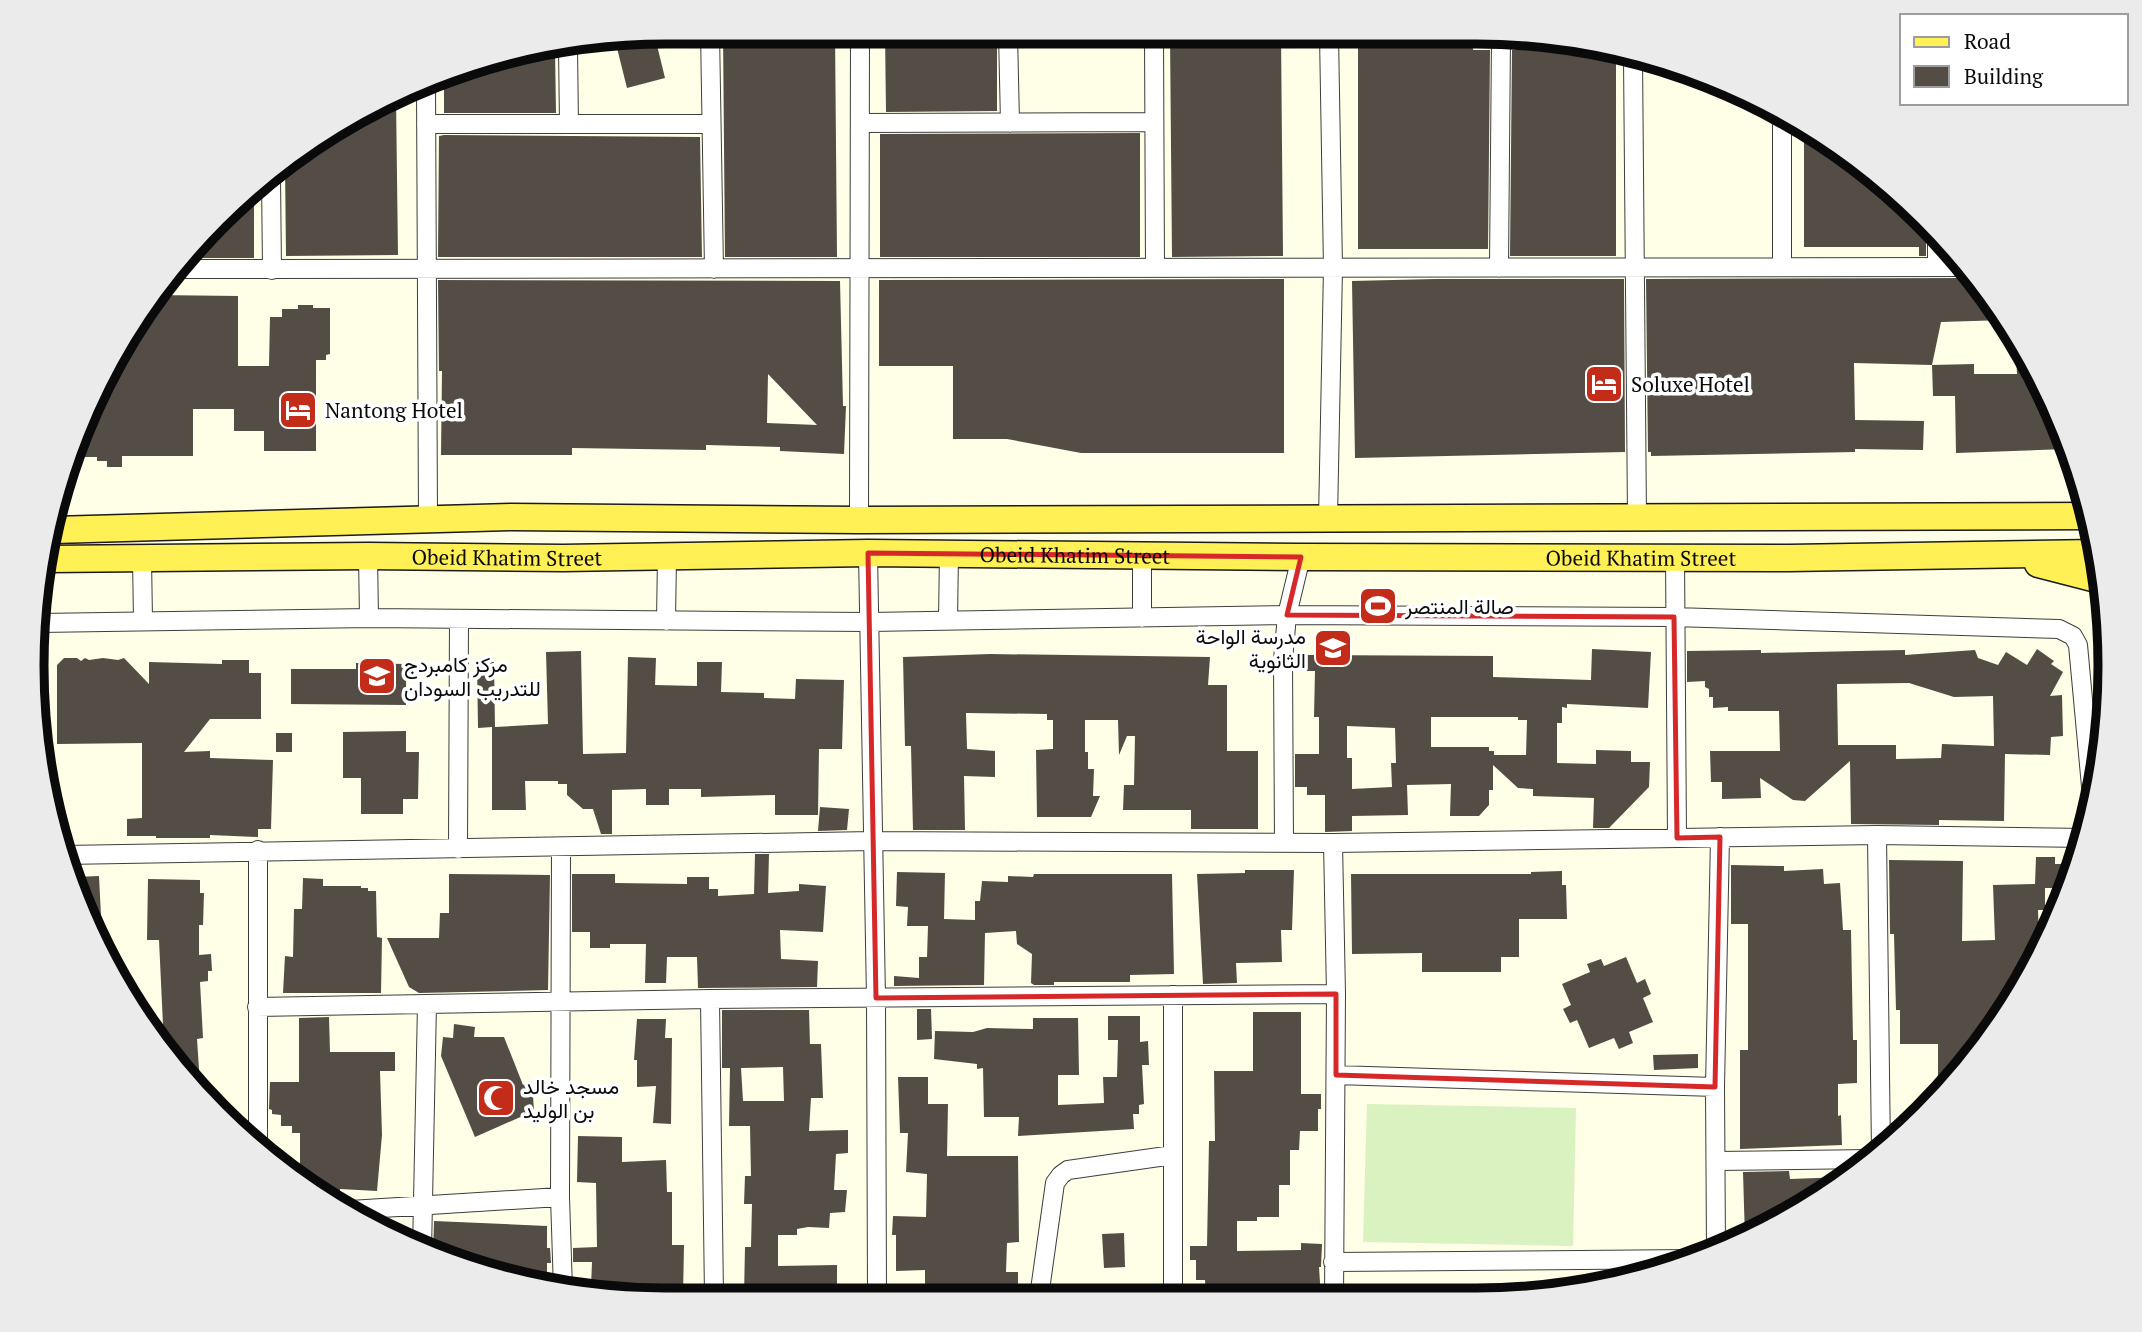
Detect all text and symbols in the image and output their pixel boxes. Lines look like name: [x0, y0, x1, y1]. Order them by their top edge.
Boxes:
legend: [1900, 14, 2128, 105]
text: Road: [1964, 27, 2011, 55]
text: Building: [1964, 62, 2044, 90]
hotel icon: Soluxe Hotel: [1583, 363, 1625, 405]
place label: Soluxe Hotel: [1631, 370, 1750, 398]
hotel icon: Nantong Hotel: [277, 389, 319, 431]
place label: Nantong Hotel: [325, 396, 463, 424]
street label: Obeid Khatim Street: [979, 540, 1171, 570]
street label: Obeid Khatim Street: [412, 542, 603, 572]
street label: Obeid Khatim Street: [1546, 544, 1736, 572]
sports icon: صالة المنتصر: [1357, 585, 1399, 627]
place label: صالة المنتصر: [1404, 592, 1514, 620]
place label: مدرسة الواحة الثانوية: [1195, 622, 1306, 674]
school or university icon: مدرسة الواحة الثانوية: [1312, 627, 1354, 669]
place label: مركز كامبردج للتدريب السودان: [404, 650, 541, 702]
school or university icon: مركز كامبردج للتدريب السودان: [356, 655, 398, 697]
place label: مسجد خالد بن الوليد: [523, 1072, 619, 1124]
mosque icon: مسجد خالد بن الوليد: [475, 1077, 517, 1119]

